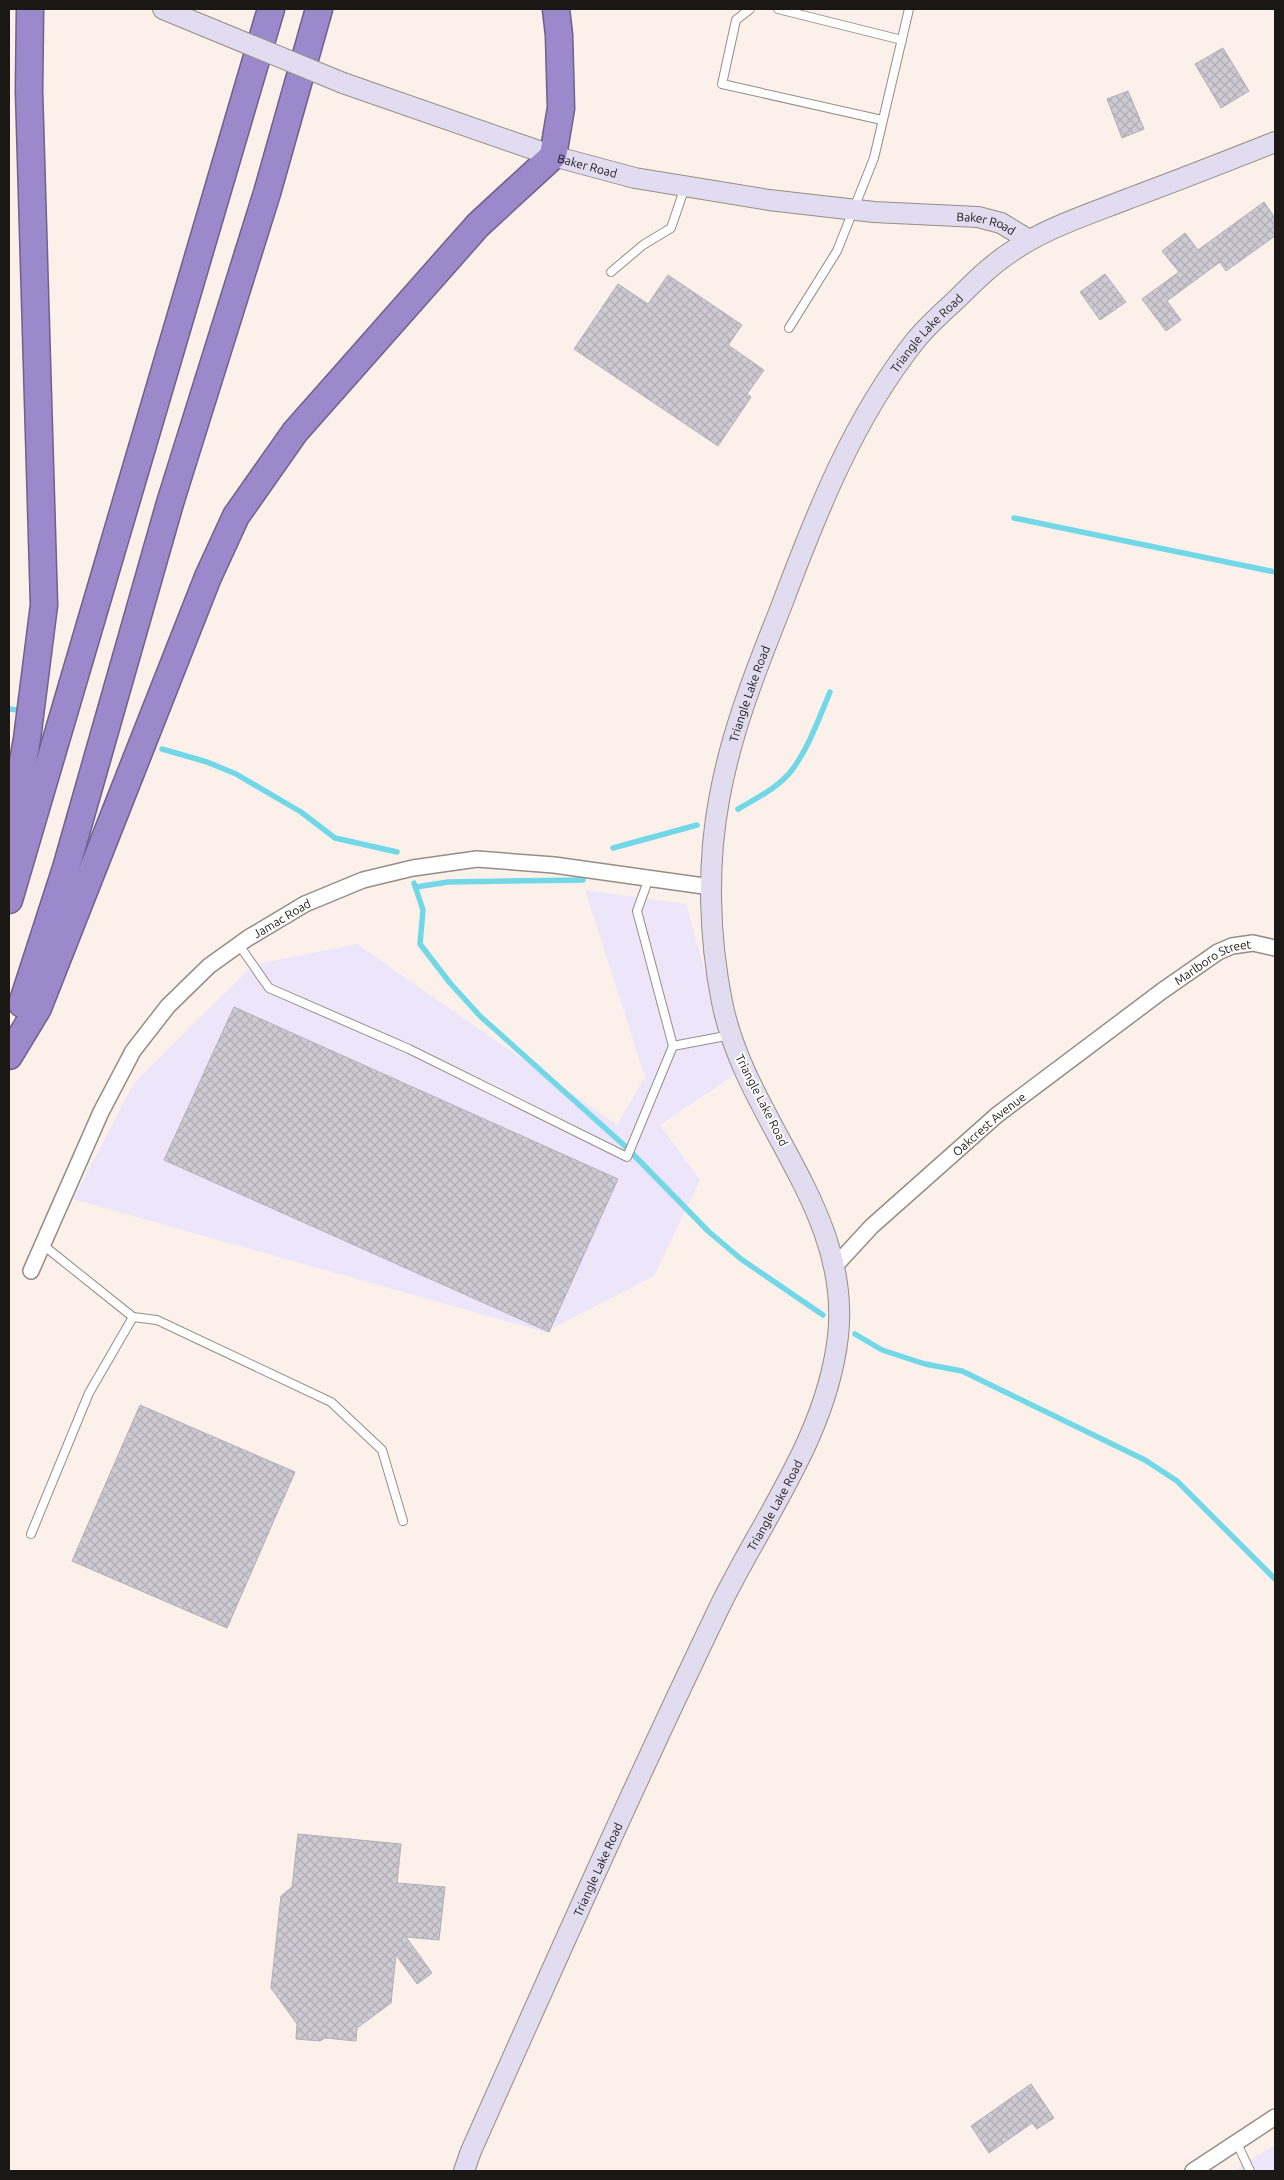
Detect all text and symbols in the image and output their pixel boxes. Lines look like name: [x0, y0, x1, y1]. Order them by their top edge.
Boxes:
street label: Baker Road: [556, 151, 619, 179]
street label: Baker Road: [956, 209, 1018, 237]
street label: Triangle Lake Road: [888, 291, 965, 375]
street label: Triangle Lake Road: [726, 643, 772, 743]
street label: Jamac Road: [250, 896, 312, 940]
street label: Marlboro Street: [1172, 937, 1252, 987]
street label: Triangle Lake Road: [733, 1052, 791, 1148]
street label: Oakcrest Avenue: [950, 1090, 1028, 1158]
street label: Triangle Lake Road: [744, 1458, 804, 1553]
street label: Triangle Lake Road: [570, 1820, 624, 1918]

